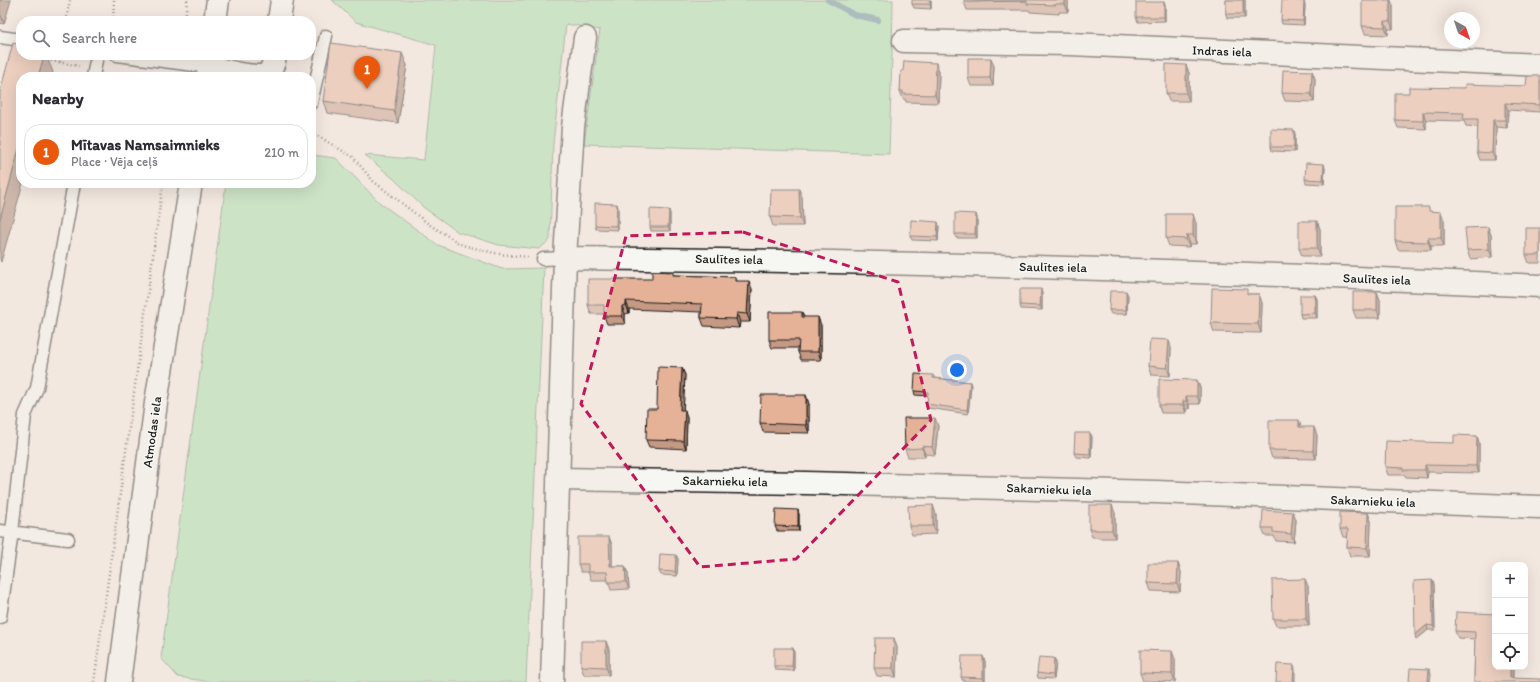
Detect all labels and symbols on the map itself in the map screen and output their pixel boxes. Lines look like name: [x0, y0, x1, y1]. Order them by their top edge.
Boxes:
north arrow: [1444, 12, 1480, 48]
street label: Indras iela: [1192, 42, 1252, 60]
pin: 1: [354, 56, 380, 89]
street label: Saulītes iela: [695, 251, 763, 267]
street label: Saulītes iela: [1019, 259, 1087, 275]
street label: Saulītes iela: [1343, 270, 1411, 288]
your location: [947, 360, 967, 380]
street label: Atmodas iela: [140, 395, 165, 469]
street label: Sakarnieku iela: [682, 473, 768, 489]
street label: Sakarnieku iela: [1006, 480, 1092, 498]
street label: Sakarnieku iela: [1330, 492, 1416, 510]

